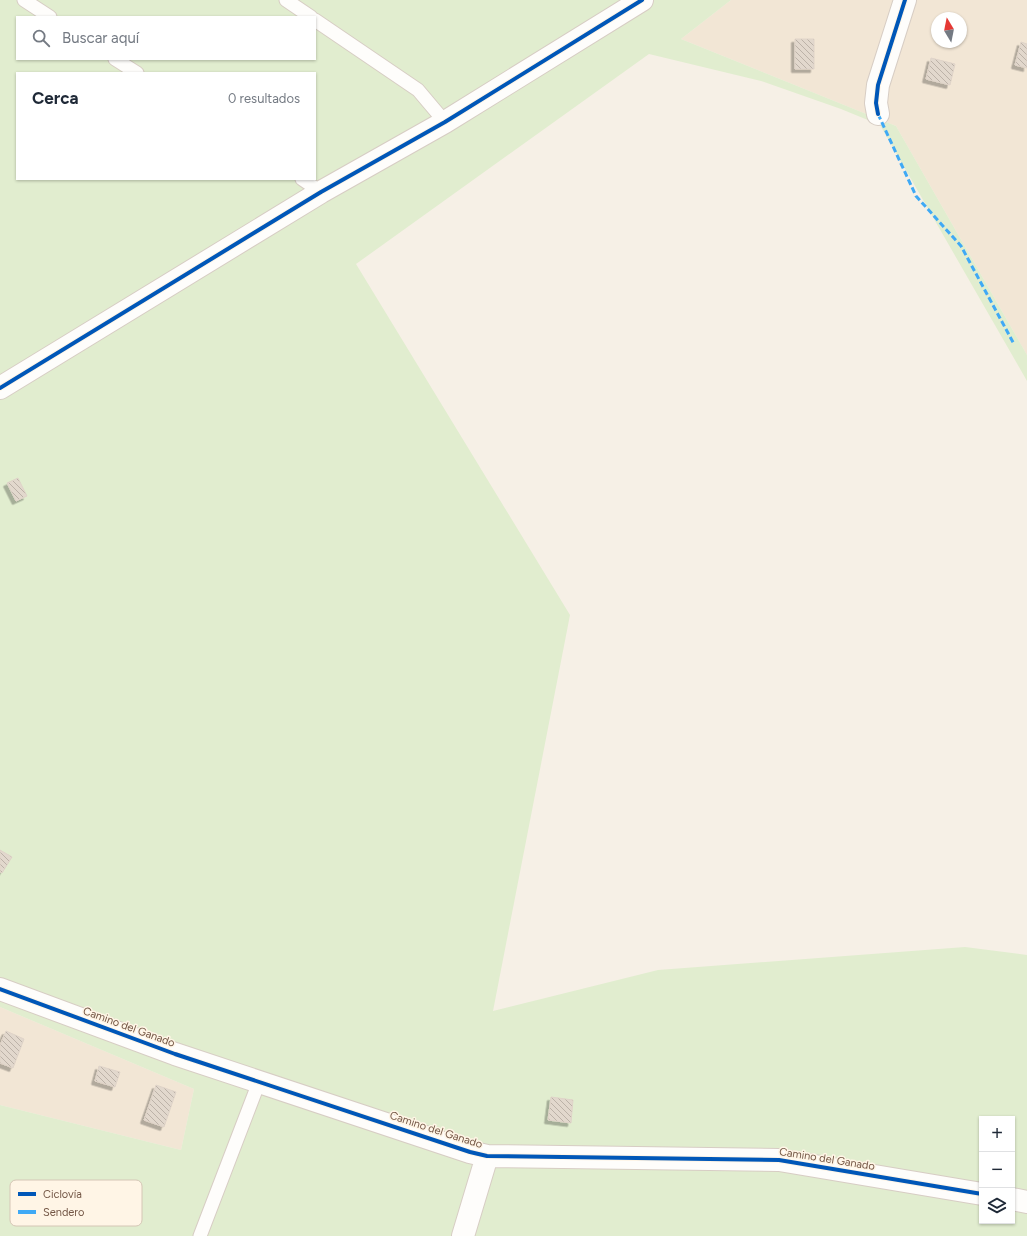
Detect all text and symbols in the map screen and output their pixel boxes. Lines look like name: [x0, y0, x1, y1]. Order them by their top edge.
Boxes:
north arrow: [931, 12, 967, 48]
search box: [16, 16, 316, 60]
icon: search: [30, 27, 52, 49]
text: Buscar aquí: [62, 29, 139, 47]
text: Cerca: [32, 88, 79, 108]
text: 0 resultados: [228, 91, 300, 106]
street label: Camino del Ganado: [81, 1004, 177, 1050]
street label: Camino del Ganado: [388, 1109, 484, 1151]
map controls: [979, 1116, 1015, 1224]
button: +: [979, 1116, 1015, 1152]
street label: Camino del Ganado: [778, 1145, 876, 1173]
button: −: [979, 1152, 1015, 1188]
legend: [10, 1180, 142, 1226]
text: Ciclovía: [43, 1188, 82, 1201]
button: layers: [979, 1188, 1015, 1224]
text: Sendero: [43, 1206, 84, 1219]

